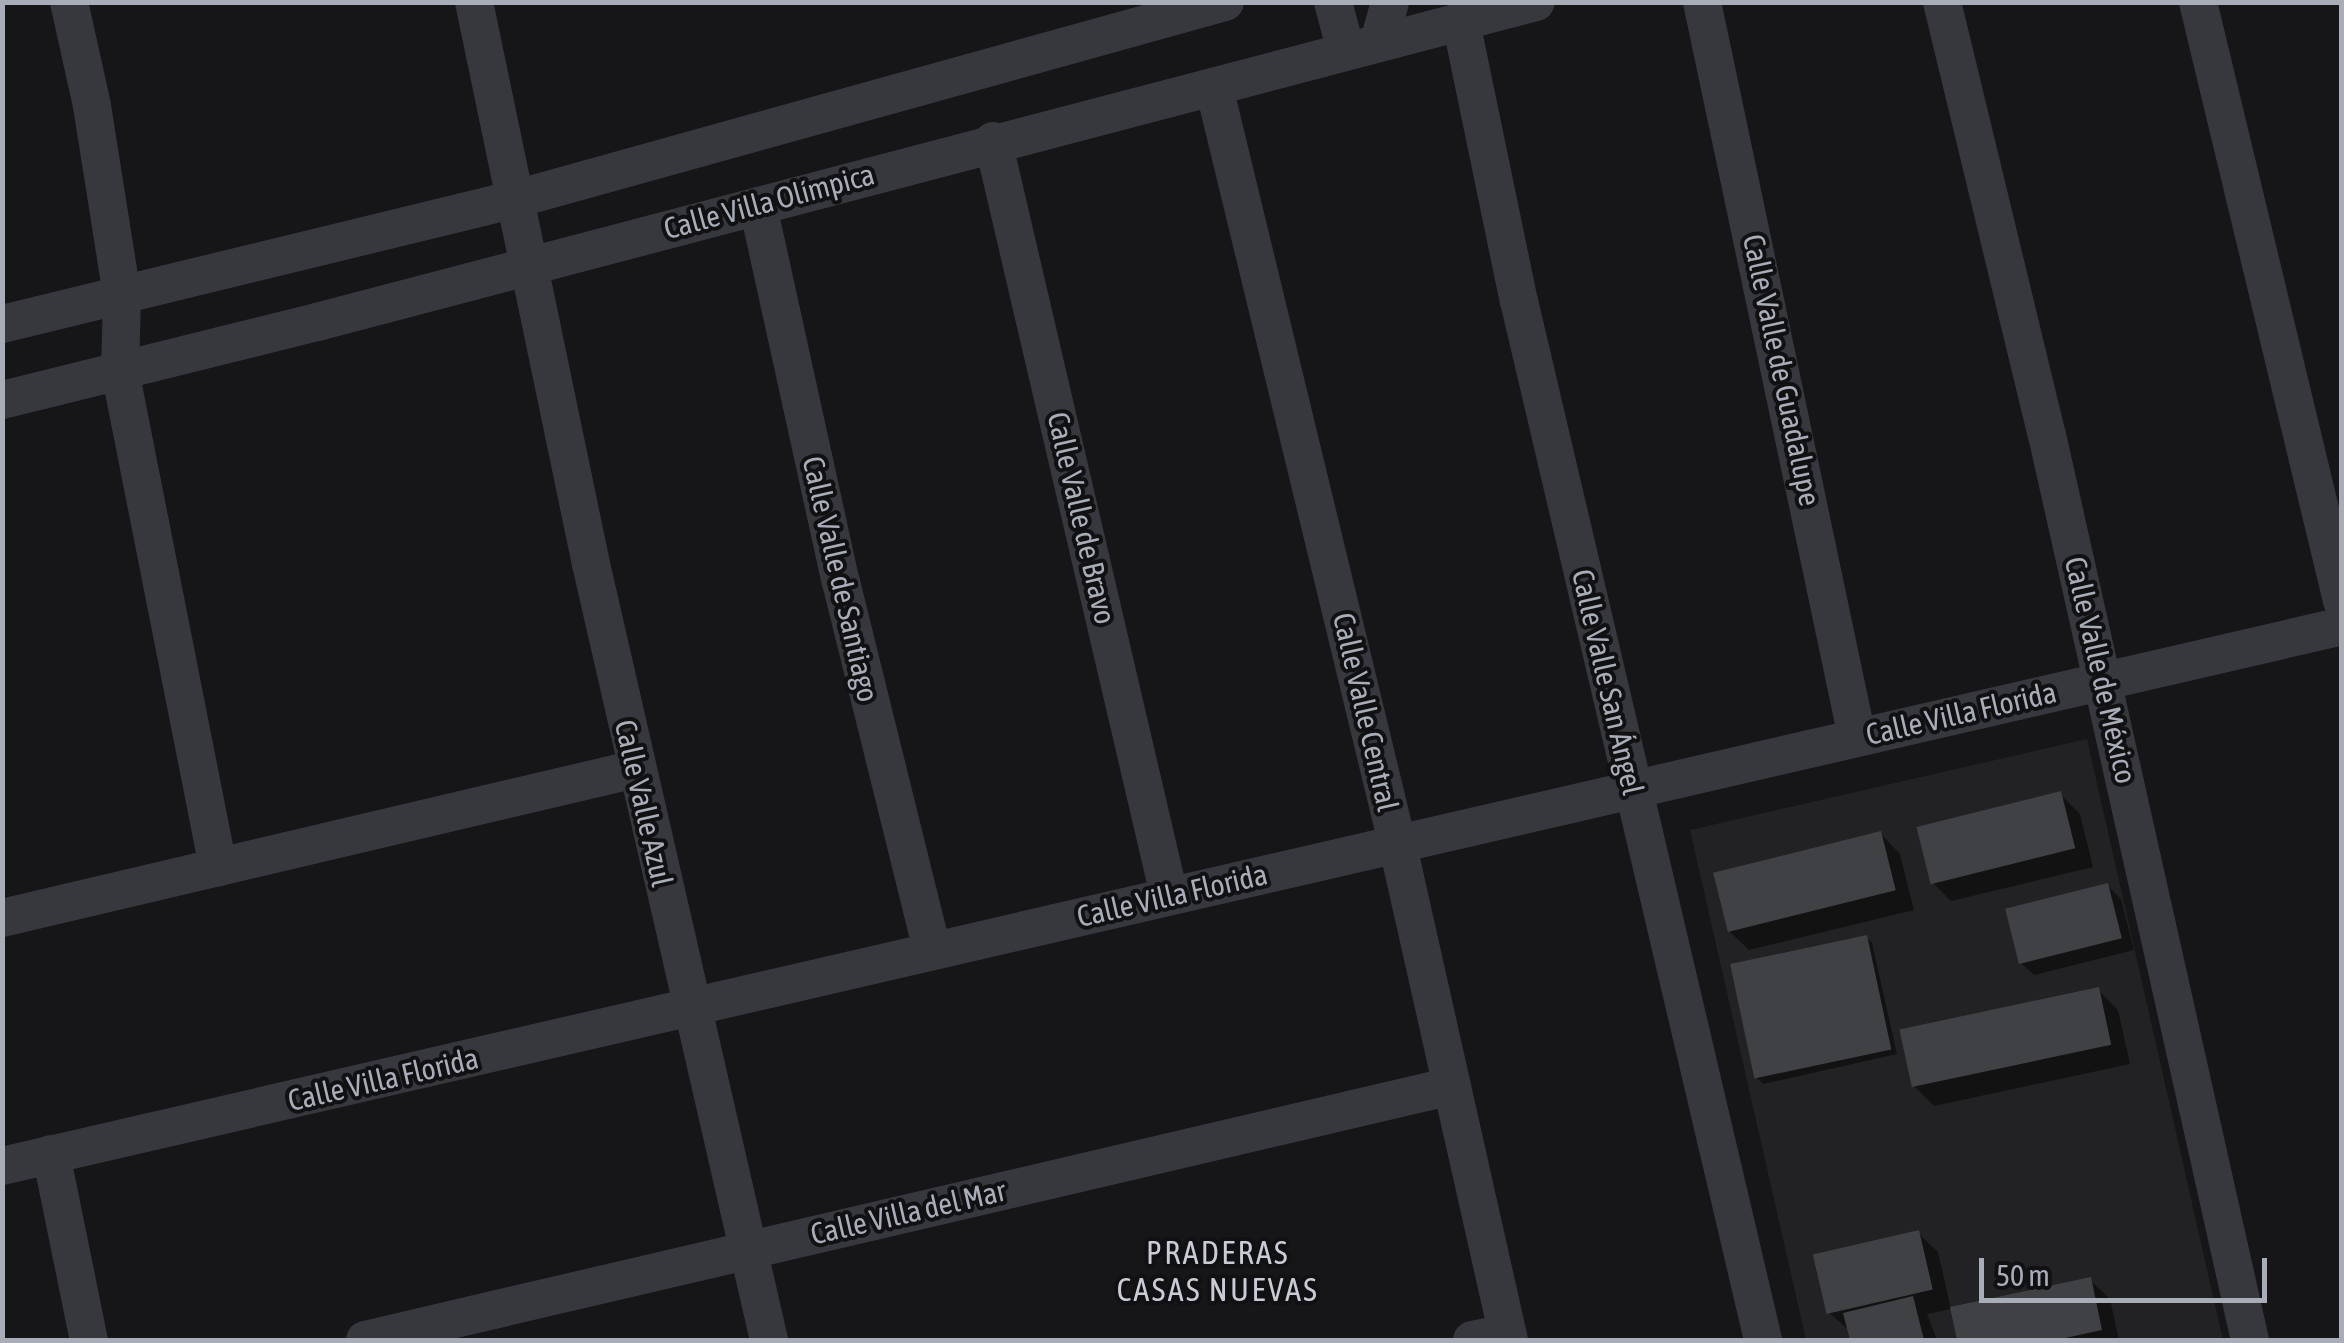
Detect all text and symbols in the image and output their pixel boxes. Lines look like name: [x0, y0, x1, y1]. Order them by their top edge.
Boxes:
street label: Calle Villa Olímpica: [660, 156, 878, 246]
street label: Calle Valle de Guadalupe: [1736, 231, 1828, 509]
street label: Calle Valle de Bravo: [1040, 409, 1124, 627]
street label: Calle Valle de Santiago: [795, 453, 887, 705]
street label: Calle Valle de México: [2057, 553, 2145, 787]
street label: Calle Valle San Ángel: [1565, 566, 1651, 798]
street label: Calle Valle Central: [1326, 609, 1406, 815]
street label: Calle Villa Florida: [1862, 674, 2060, 752]
street label: Calle Valle Azul: [607, 716, 681, 890]
street label: Calle Villa Florida: [1073, 856, 1271, 934]
street label: Calle Villa Florida: [284, 1040, 482, 1118]
street label: Calle Villa del Mar: [807, 1172, 1009, 1252]
district label: PRADERAS CASAS NUEVAS: [1117, 1235, 1319, 1310]
scale bar: [1984, 1238, 2272, 1300]
text: 50 m: [1996, 1258, 2050, 1292]

